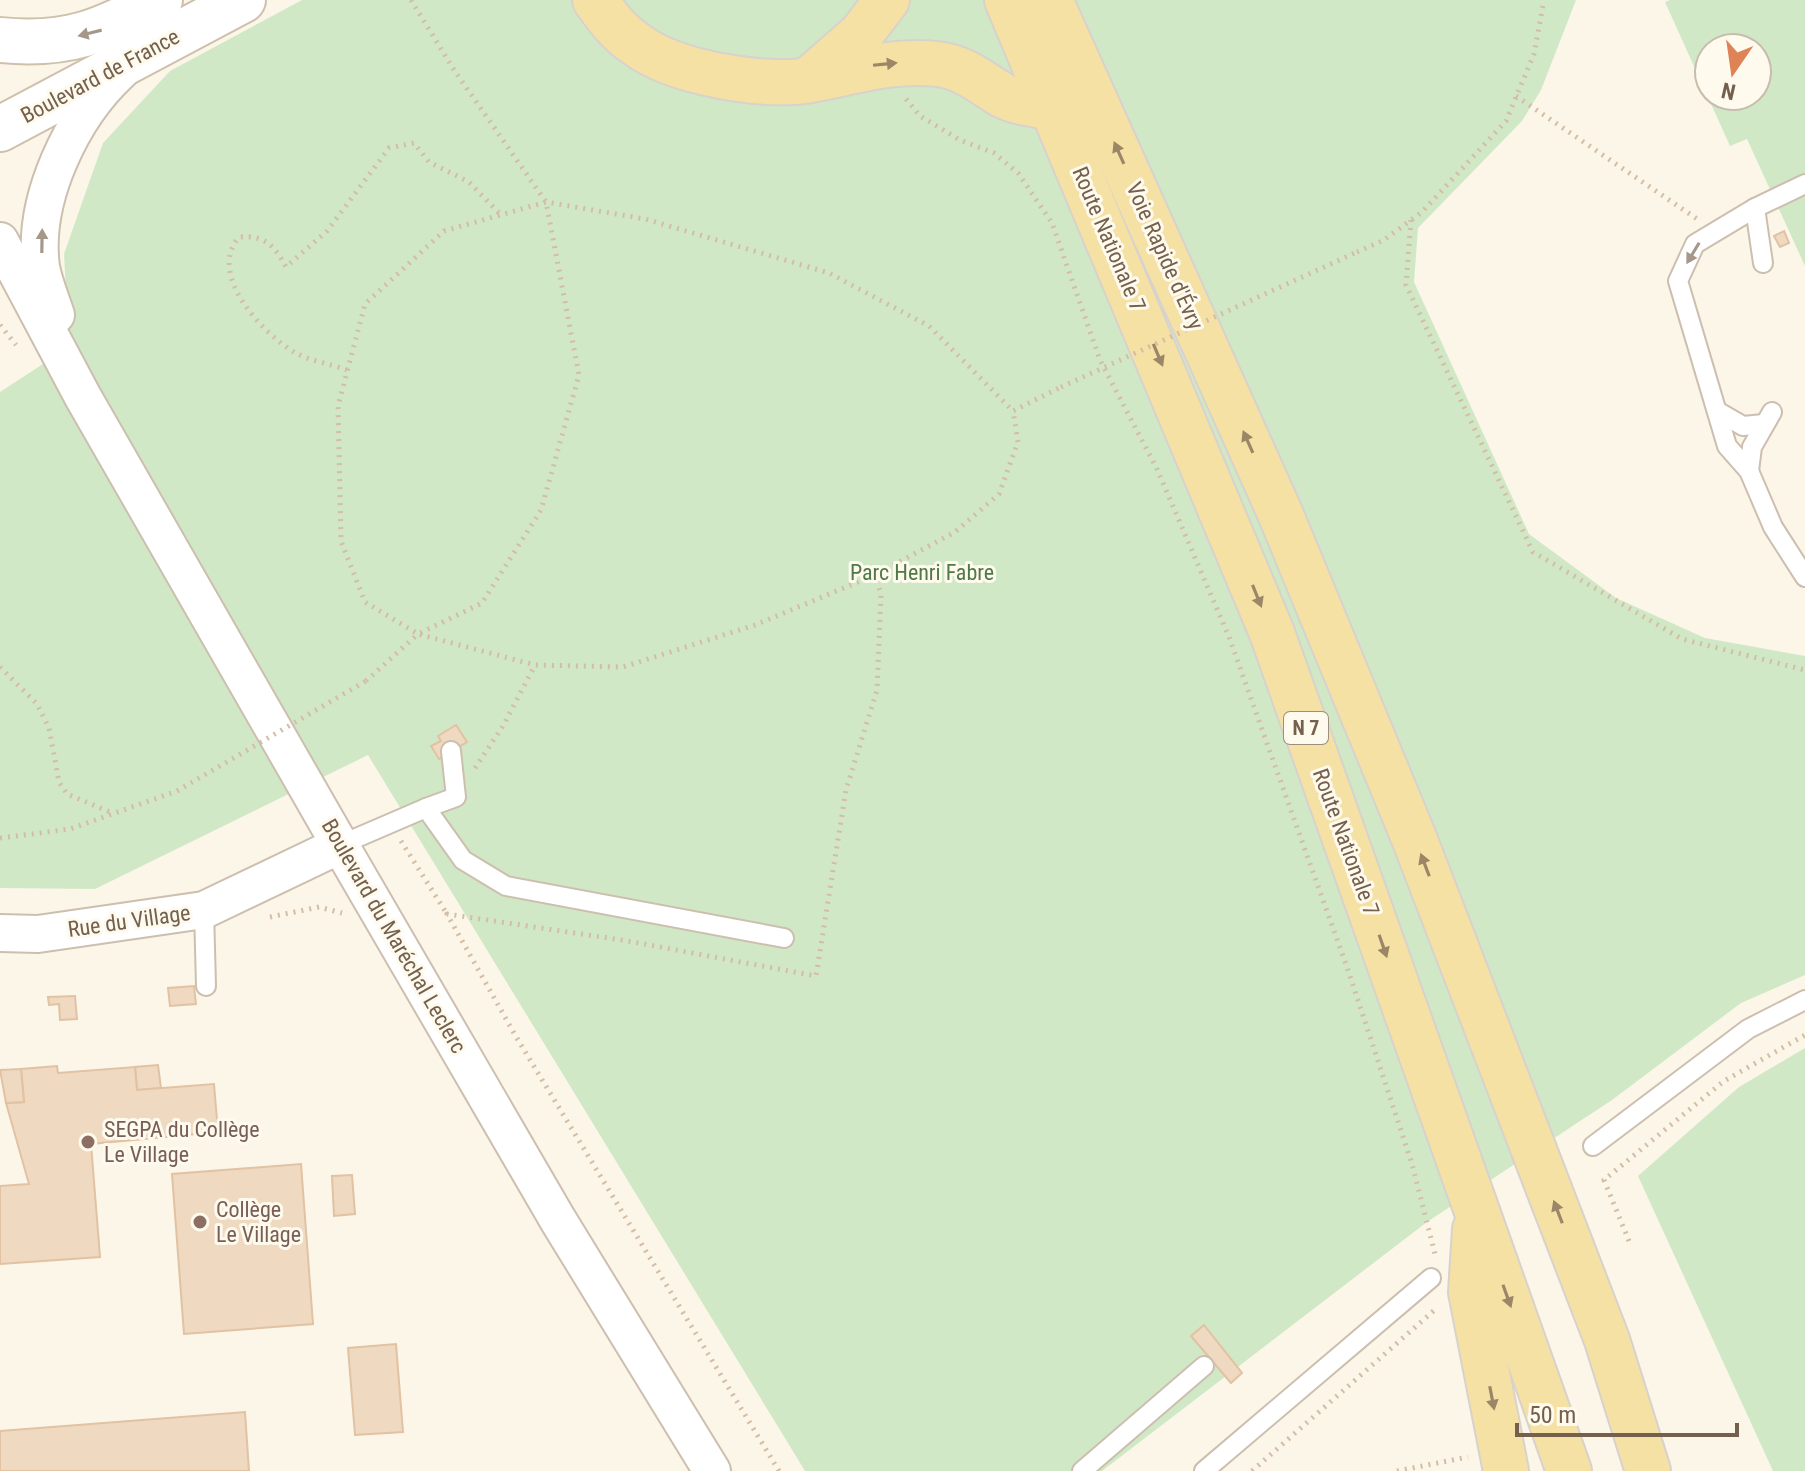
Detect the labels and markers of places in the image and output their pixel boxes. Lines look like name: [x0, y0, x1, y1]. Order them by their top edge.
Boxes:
place label: SEGPA du Collège Le Village: [104, 1117, 259, 1167]
marker: SEGPA du Collège Le Village: [79, 1133, 97, 1151]
place label: Collège Le Village: [216, 1197, 301, 1247]
marker: Collège Le Village: [191, 1213, 209, 1231]

